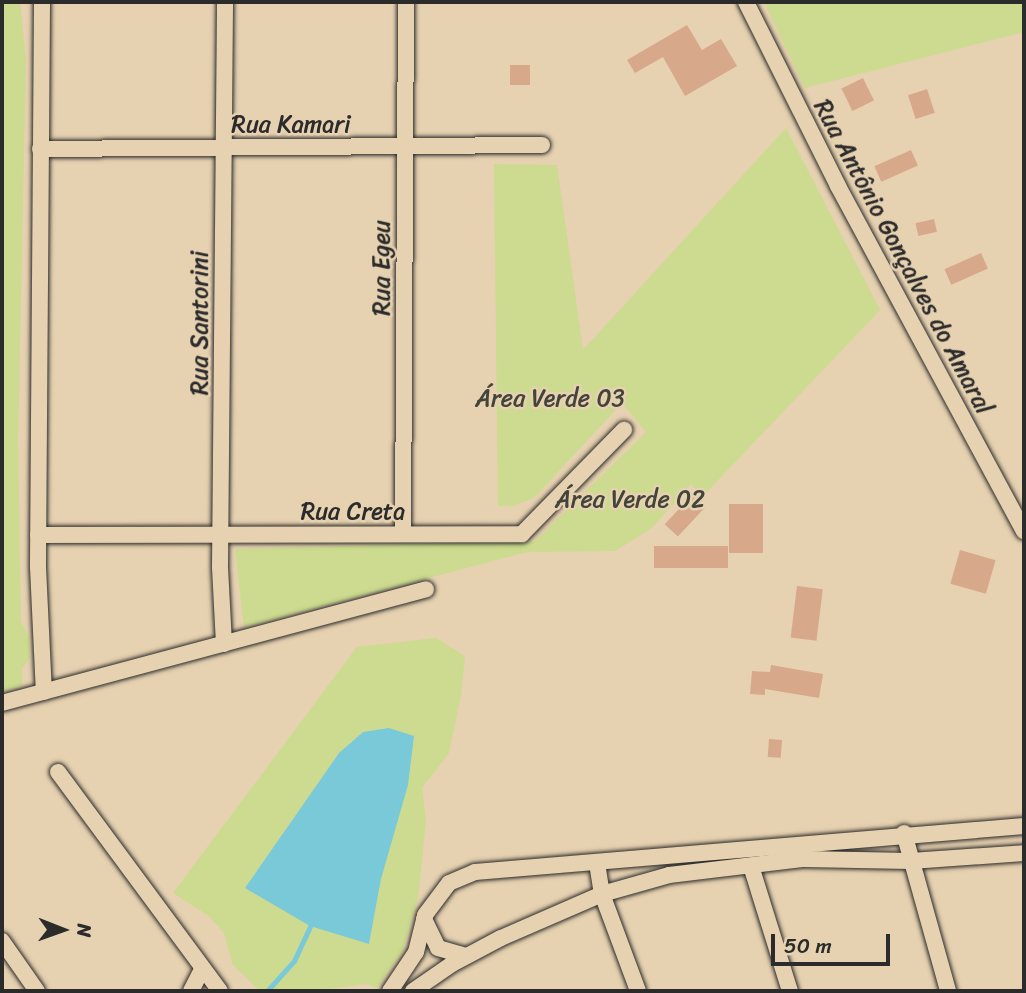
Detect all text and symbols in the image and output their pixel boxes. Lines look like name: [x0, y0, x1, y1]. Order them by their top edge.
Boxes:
street label: Rua Antônio Gonçalves do Amaral: [808, 95, 998, 419]
street label: Rua Kamari: [231, 111, 351, 139]
street label: Rua Egeu: [368, 220, 396, 316]
street label: Rua Santorini: [186, 251, 214, 395]
park label: Área Verde 03: [475, 385, 625, 413]
park label: Área Verde 02: [555, 486, 705, 514]
street label: Rua Creta: [300, 498, 406, 526]
north arrow: [28, 895, 98, 965]
scale bar: [774, 920, 893, 964]
text: N: [68, 923, 101, 937]
text: 50 m: [784, 927, 832, 965]

